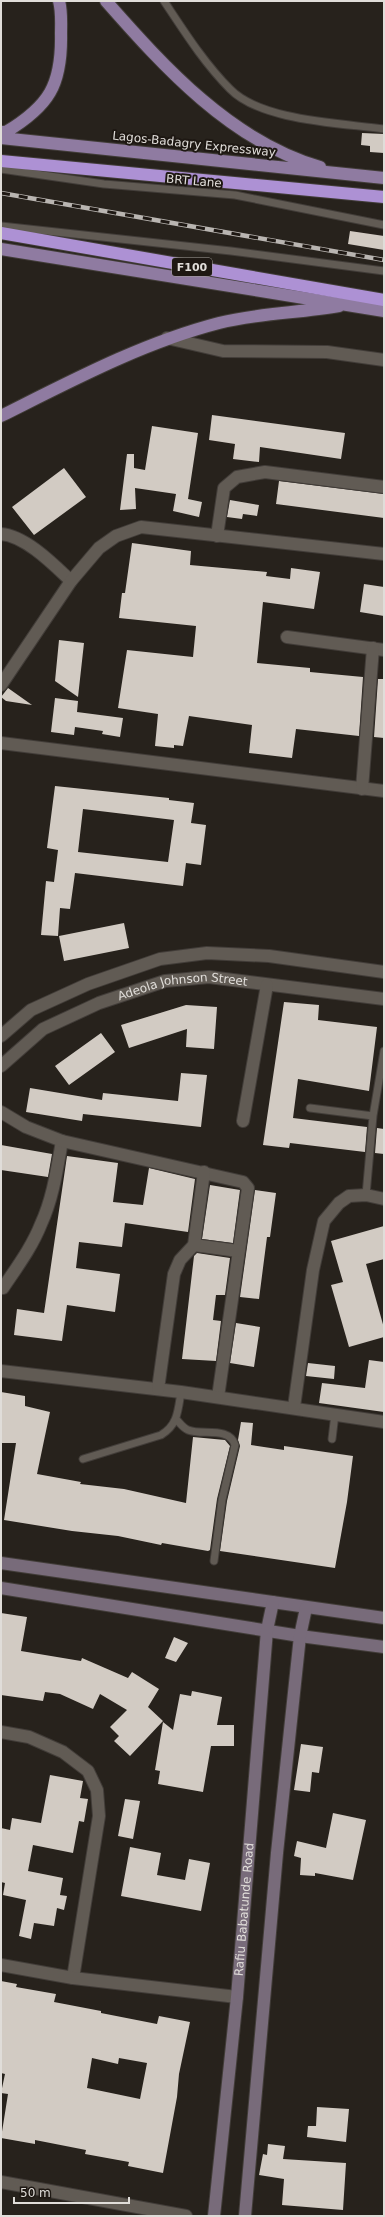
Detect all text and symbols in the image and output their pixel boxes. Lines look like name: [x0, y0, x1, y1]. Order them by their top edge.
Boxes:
street label: Lagos-Badagry Expressway: [112, 128, 276, 160]
street label: BRT Lane: [166, 172, 222, 190]
road number: F100: [172, 258, 212, 276]
street label: Adeola Johnson Street: [116, 970, 249, 1003]
street label: Rafiu Babatunde Road: [232, 1842, 257, 1977]
scale bar: [14, 2179, 129, 2205]
text: 50 m: [20, 2186, 51, 2200]

